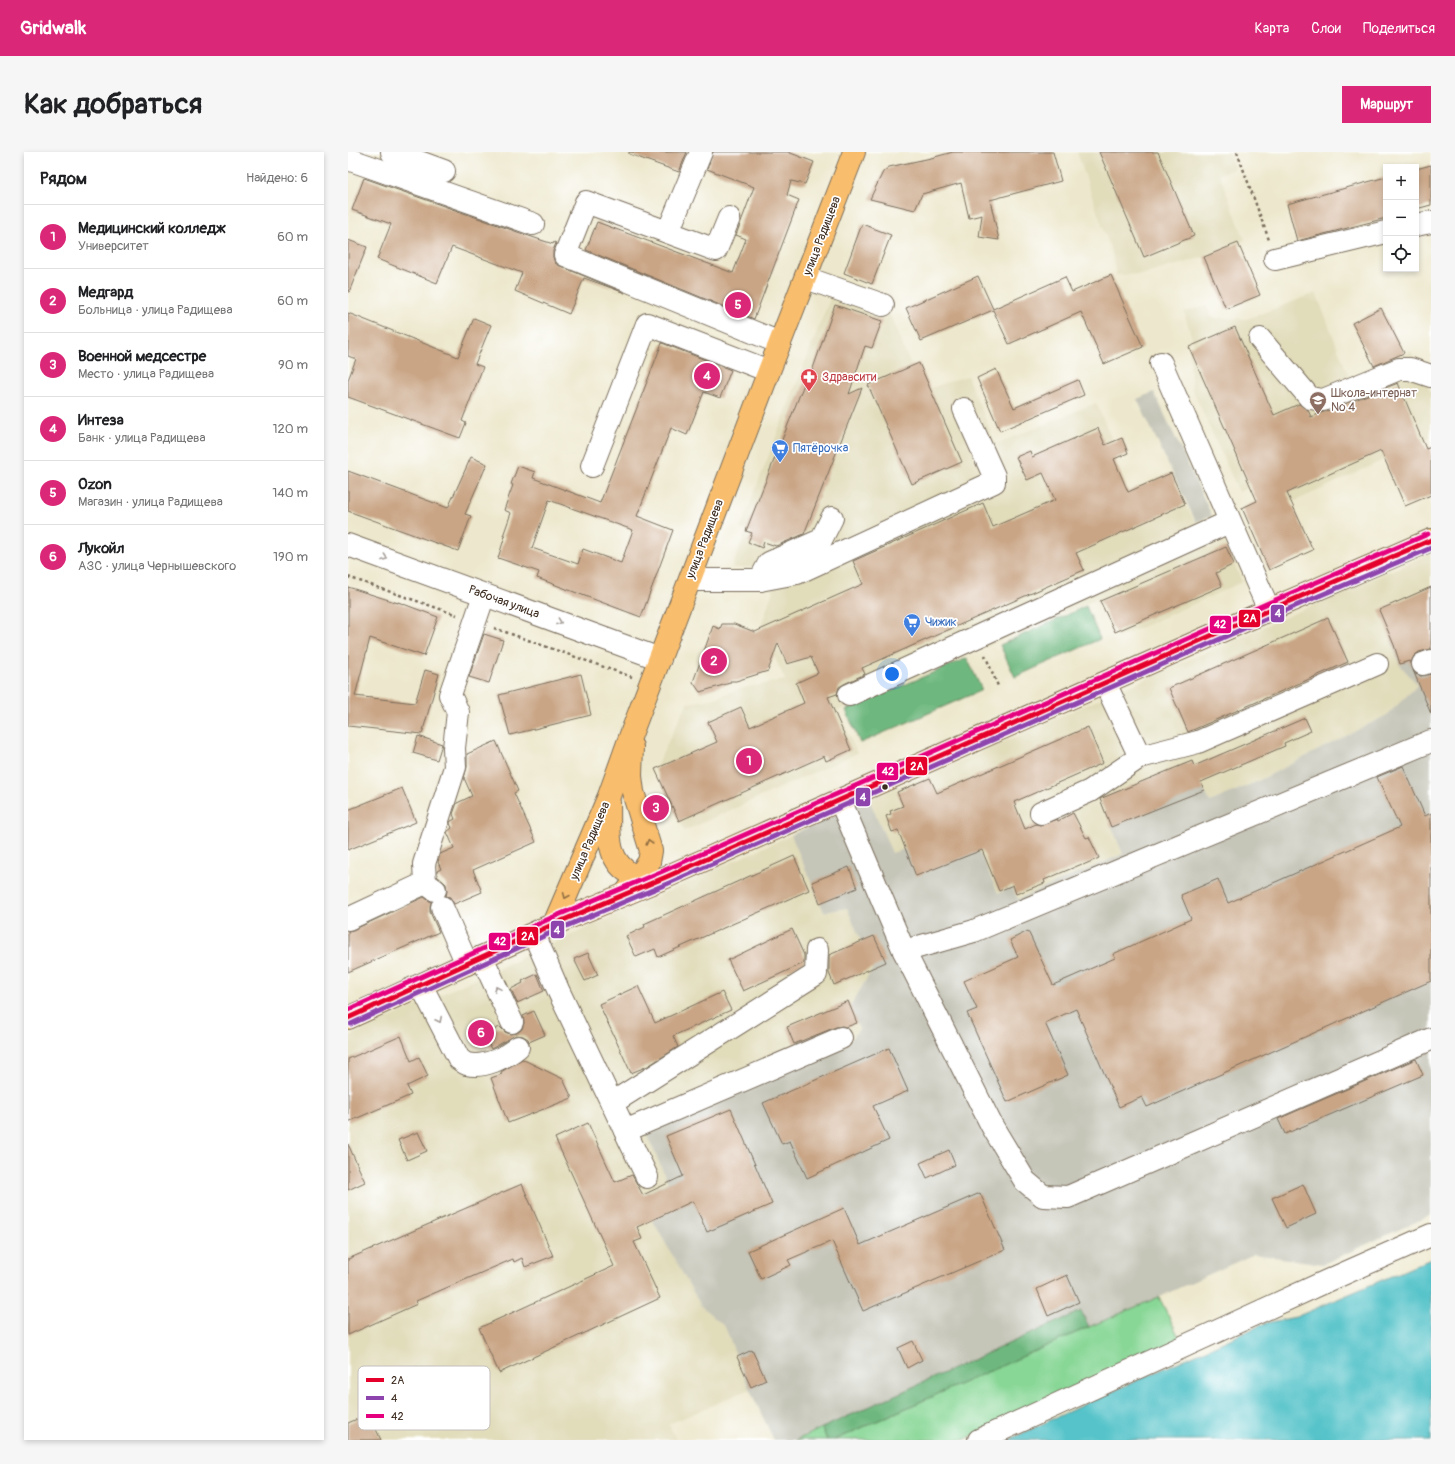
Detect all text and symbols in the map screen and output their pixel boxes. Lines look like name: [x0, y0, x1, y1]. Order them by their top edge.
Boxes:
text: Gridwalk: [20, 16, 86, 40]
text: Карта: [1255, 20, 1289, 37]
text: Слои: [1311, 20, 1341, 37]
text: Поделиться: [1363, 20, 1435, 37]
button: Маршрут: [1342, 86, 1431, 123]
text: Как добраться: [24, 87, 202, 122]
map controls: [1383, 164, 1419, 272]
button: +: [1383, 164, 1419, 200]
text: Рядом: [40, 168, 87, 189]
text: Найдено: 6: [246, 170, 308, 186]
street label: улица Радищева: [800, 194, 844, 279]
button: −: [1383, 200, 1419, 236]
text: Медицинский колледж: [78, 219, 226, 238]
text: 1: [50, 229, 56, 245]
text: 60 m: [277, 229, 308, 245]
button: locate: [1383, 236, 1419, 272]
text: Университет: [78, 238, 149, 254]
text: Медгард: [78, 283, 133, 302]
pin: 5: [725, 290, 751, 320]
text: 2: [49, 293, 57, 309]
text: 60 m: [277, 293, 308, 309]
text: Больница · улица Радищева: [78, 302, 233, 318]
text: Военной медсестре: [78, 347, 206, 366]
text: 3: [49, 357, 57, 373]
text: 90 m: [278, 357, 308, 373]
pin: 4: [694, 361, 720, 391]
text: Место · улица Радищева: [78, 366, 214, 382]
pharmacy icon: Здравсити: [799, 367, 819, 392]
place label: Здравсити: [822, 370, 877, 385]
place label: Школа-интернат № 4: [1331, 386, 1417, 415]
school or university icon: Школа-интернат № 4: [1308, 390, 1328, 415]
text: Интеза: [78, 411, 124, 430]
text: 4: [49, 421, 57, 437]
text: 120 m: [272, 421, 308, 437]
text: Банк · улица Радищева: [78, 430, 206, 446]
supermarket icon: Пятёрочка: [770, 438, 790, 463]
place label: Пятёрочка: [793, 441, 849, 456]
text: Ozon: [78, 475, 112, 494]
text: 5: [49, 485, 57, 501]
text: 140 m: [272, 485, 308, 501]
text: Магазин · улица Радищева: [78, 494, 223, 510]
street label: улица Радищева: [683, 497, 727, 582]
text: Лукойл: [78, 539, 124, 558]
text: 6: [49, 549, 57, 565]
text: 190 m: [273, 549, 308, 565]
one-way arrow: [381, 554, 388, 562]
text: АЗС · улица Чернышевского: [78, 558, 236, 574]
street label: Рабочая улица: [467, 582, 542, 622]
line badge: 4: [1270, 604, 1285, 623]
text: 4: [1274, 607, 1282, 620]
line badge: 2А: [1238, 609, 1261, 628]
supermarket icon: Чижик: [902, 612, 922, 637]
text: 2А: [1243, 612, 1258, 625]
place label: Чижик: [925, 615, 957, 630]
line badge: 42: [1209, 615, 1232, 634]
one-way arrow: [556, 618, 563, 626]
text: 42: [1213, 618, 1226, 631]
pin: 2: [701, 646, 727, 676]
your location: [882, 664, 902, 684]
pin: 1: [736, 746, 762, 776]
line badge: 2А: [905, 756, 928, 776]
text: 2А: [910, 760, 925, 773]
line badge: 42: [876, 762, 899, 781]
text: 42: [881, 765, 894, 778]
unlabelled marker: [880, 782, 890, 792]
line badge: 4: [855, 787, 871, 807]
text: 4: [859, 791, 867, 804]
pin: 3: [643, 793, 669, 823]
street label: улица Радищева: [566, 799, 613, 883]
one-way arrow: [645, 839, 654, 846]
one-way arrow: [563, 893, 571, 900]
line badge: 4: [550, 920, 565, 939]
text: 4: [553, 924, 561, 937]
line badge: 2А: [516, 926, 539, 946]
text: 2А: [521, 930, 536, 943]
line badge: 42: [488, 932, 511, 951]
text: 42: [493, 935, 506, 948]
one-way arrow: [494, 986, 502, 994]
one-way arrow: [434, 1015, 442, 1023]
pin: 6: [468, 1018, 494, 1048]
legend: [358, 1366, 490, 1430]
text: 2А: [391, 1374, 404, 1387]
text: 4: [391, 1392, 398, 1405]
text: 42: [391, 1410, 404, 1423]

